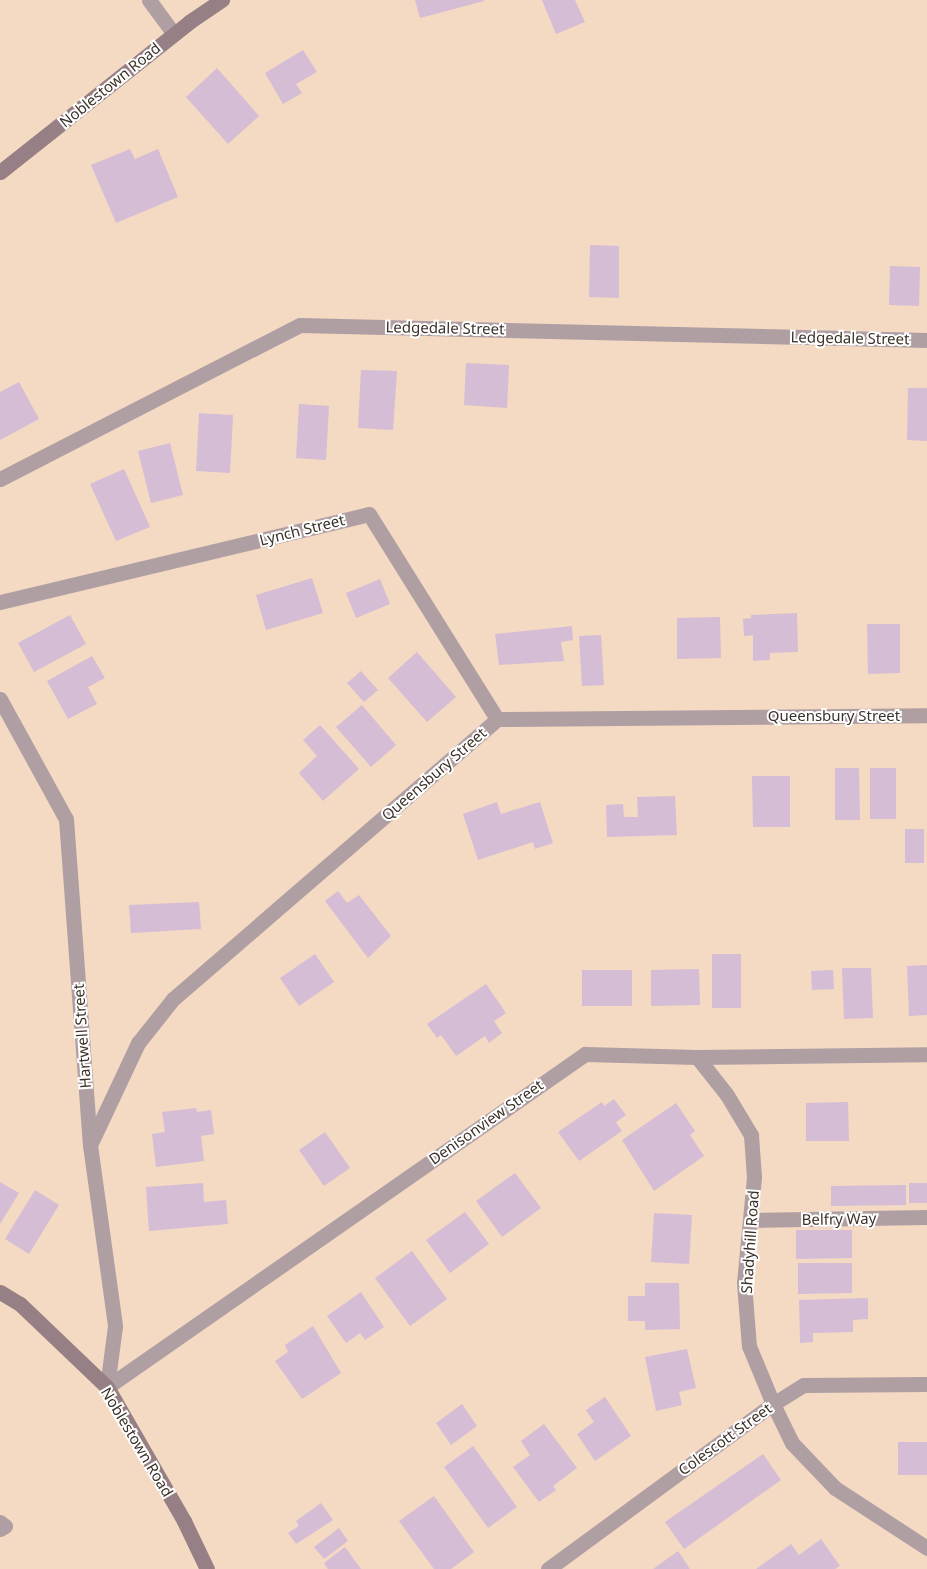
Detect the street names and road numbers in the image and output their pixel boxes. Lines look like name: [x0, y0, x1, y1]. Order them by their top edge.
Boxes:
street label: Noblestown Road: [56, 39, 164, 131]
street label: Ledgedale Street: [385, 318, 505, 338]
street label: Ledgedale Street: [790, 328, 910, 348]
street label: Lynch Street: [258, 511, 346, 549]
street label: Queensbury Street: [768, 707, 900, 725]
street label: Queensbury Street: [378, 724, 490, 824]
street label: Hartwell Street: [69, 983, 95, 1089]
street label: Denisonview Street: [425, 1076, 547, 1168]
street label: Shadyhill Road: [737, 1190, 763, 1294]
street label: Belfry Way: [801, 1209, 877, 1229]
street label: Noblestown Road: [97, 1384, 177, 1500]
street label: Colescott Street: [675, 1399, 775, 1479]

